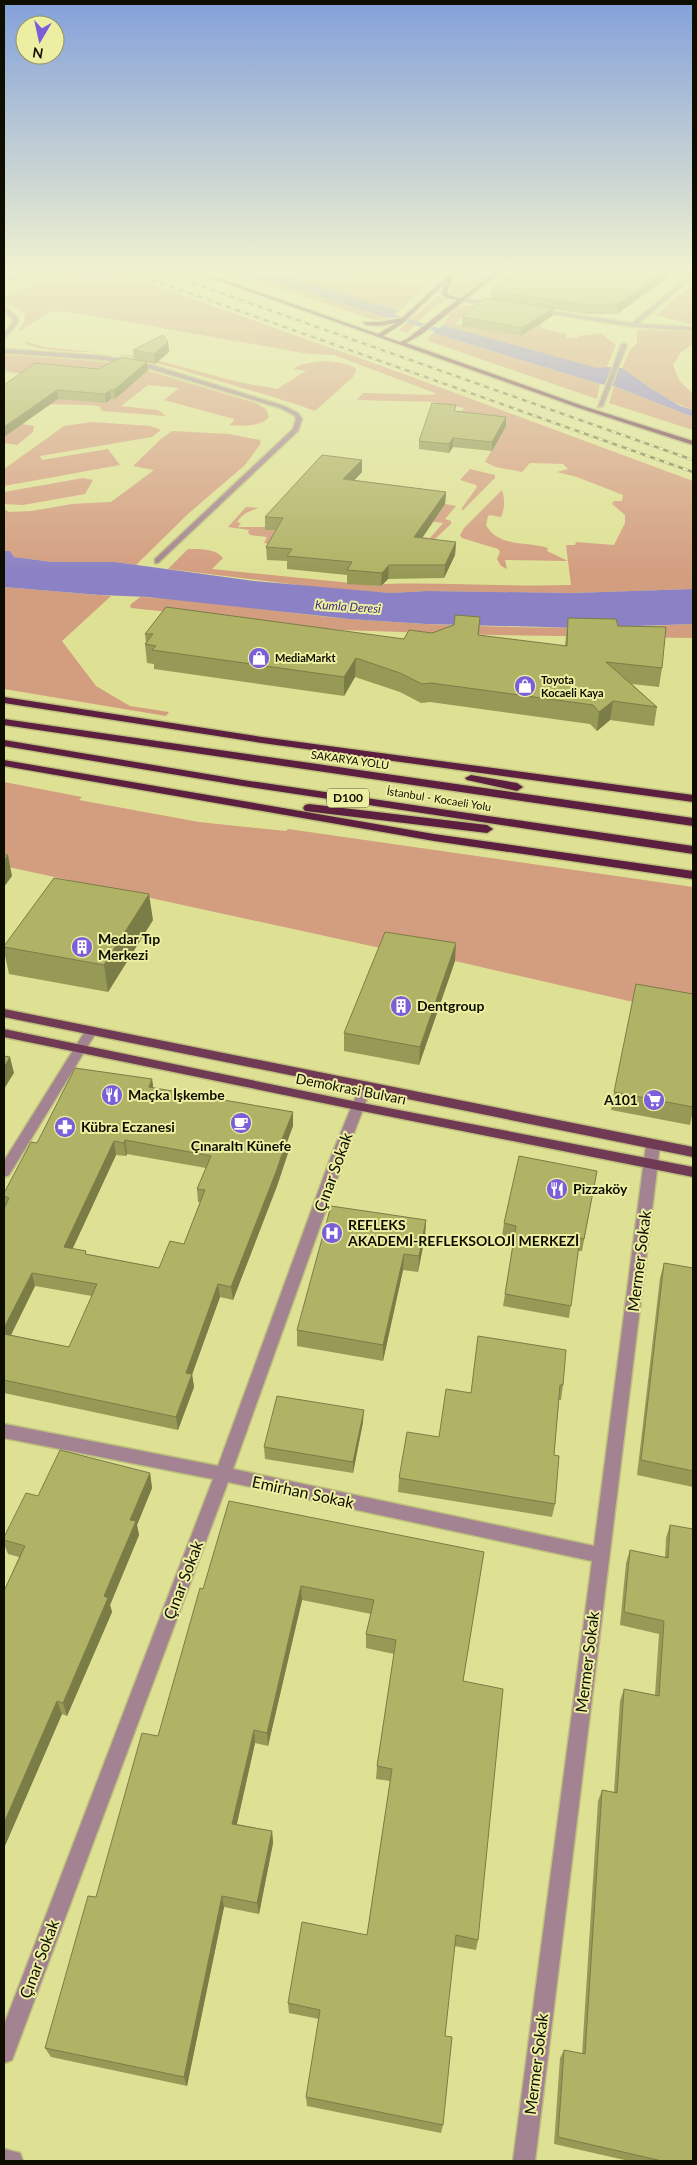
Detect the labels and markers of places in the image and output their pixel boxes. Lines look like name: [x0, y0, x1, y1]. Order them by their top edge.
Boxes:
shop icon: MediaMarkt: [247, 646, 271, 670]
place label: MediaMarkt: [275, 651, 336, 664]
place label: Toyota Kocaeli Kaya: [541, 673, 604, 699]
shop icon: Toyota Kocaeli Kaya: [513, 674, 537, 698]
place label: Medar Tıp Merkezi: [98, 930, 160, 963]
building icon: Medar Tıp Merkezi: [70, 935, 94, 959]
building icon: Dentgroup: [389, 994, 413, 1018]
place label: Dentgroup: [417, 997, 484, 1014]
restaurant icon: Maçka İşkembe: [100, 1083, 124, 1107]
place label: Maçka İşkembe: [128, 1086, 225, 1103]
supermarket icon: A101: [642, 1088, 666, 1112]
place label: A101: [603, 1091, 638, 1108]
cafe icon: Çınaraltı Künefe: [229, 1111, 253, 1135]
pharmacy icon: Kübra Eczanesi: [53, 1115, 77, 1139]
place label: Kübra Eczanesi: [81, 1118, 175, 1135]
place label: Çınaraltı Künefe: [191, 1137, 292, 1154]
restaurant icon: Pizzaköy: [545, 1177, 569, 1201]
place label: Pizzaköy: [573, 1180, 628, 1197]
place label: REFLEKS AKADEMİ-REFLEKSOLOJİ MERKEZİ: [347, 1216, 579, 1249]
hospital icon: REFLEKS AKADEMİ-REFLEKSOLOJİ MERKEZİ: [320, 1221, 344, 1245]

